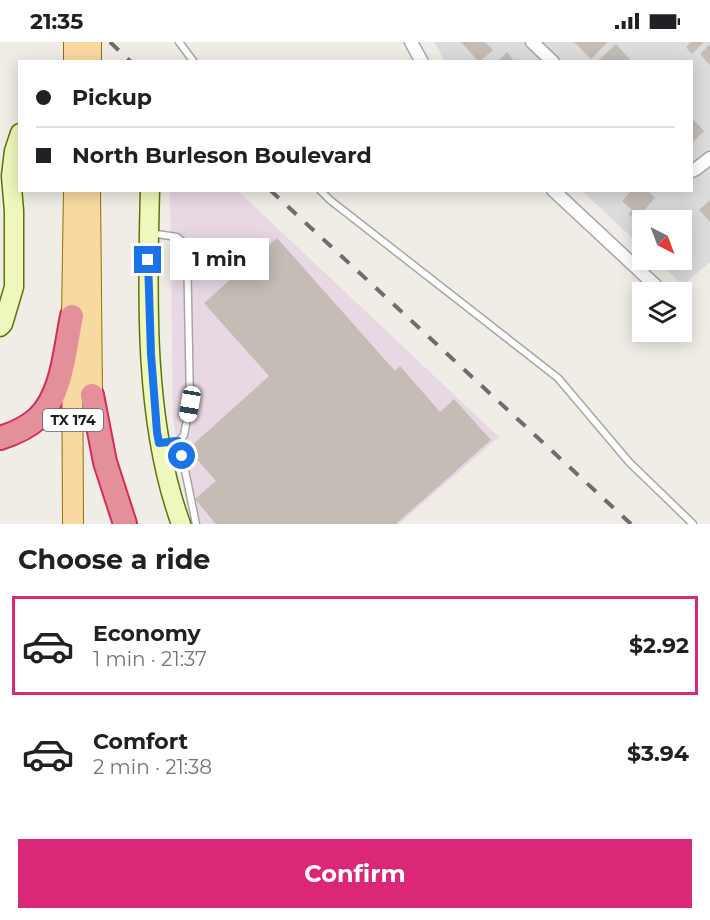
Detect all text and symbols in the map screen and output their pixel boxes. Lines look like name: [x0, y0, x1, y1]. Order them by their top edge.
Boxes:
text: 21:35: [30, 8, 83, 35]
text: Pickup: [72, 84, 152, 111]
text: North Burleson Boulevard: [72, 142, 372, 169]
north arrow: [632, 210, 692, 270]
map controls: [632, 210, 692, 342]
callout: 1 min: [169, 239, 268, 281]
route end: [134, 246, 161, 273]
text: 1 min: [192, 247, 247, 271]
button: layers: [632, 282, 692, 342]
car: [178, 385, 202, 423]
road number: TX 174: [43, 409, 103, 431]
route start: [168, 442, 195, 469]
text: Choose a ride: [18, 543, 210, 576]
icon: car: [21, 619, 75, 673]
text: Economy: [93, 620, 201, 647]
text: $2.92: [629, 632, 689, 659]
text: 1 min · 21:37: [93, 647, 207, 671]
icon: car: [21, 727, 75, 781]
text: Comfort: [93, 728, 188, 755]
text: $3.94: [627, 740, 689, 767]
text: 2 min · 21:38: [93, 755, 212, 779]
button: Confirm: [18, 839, 692, 908]

